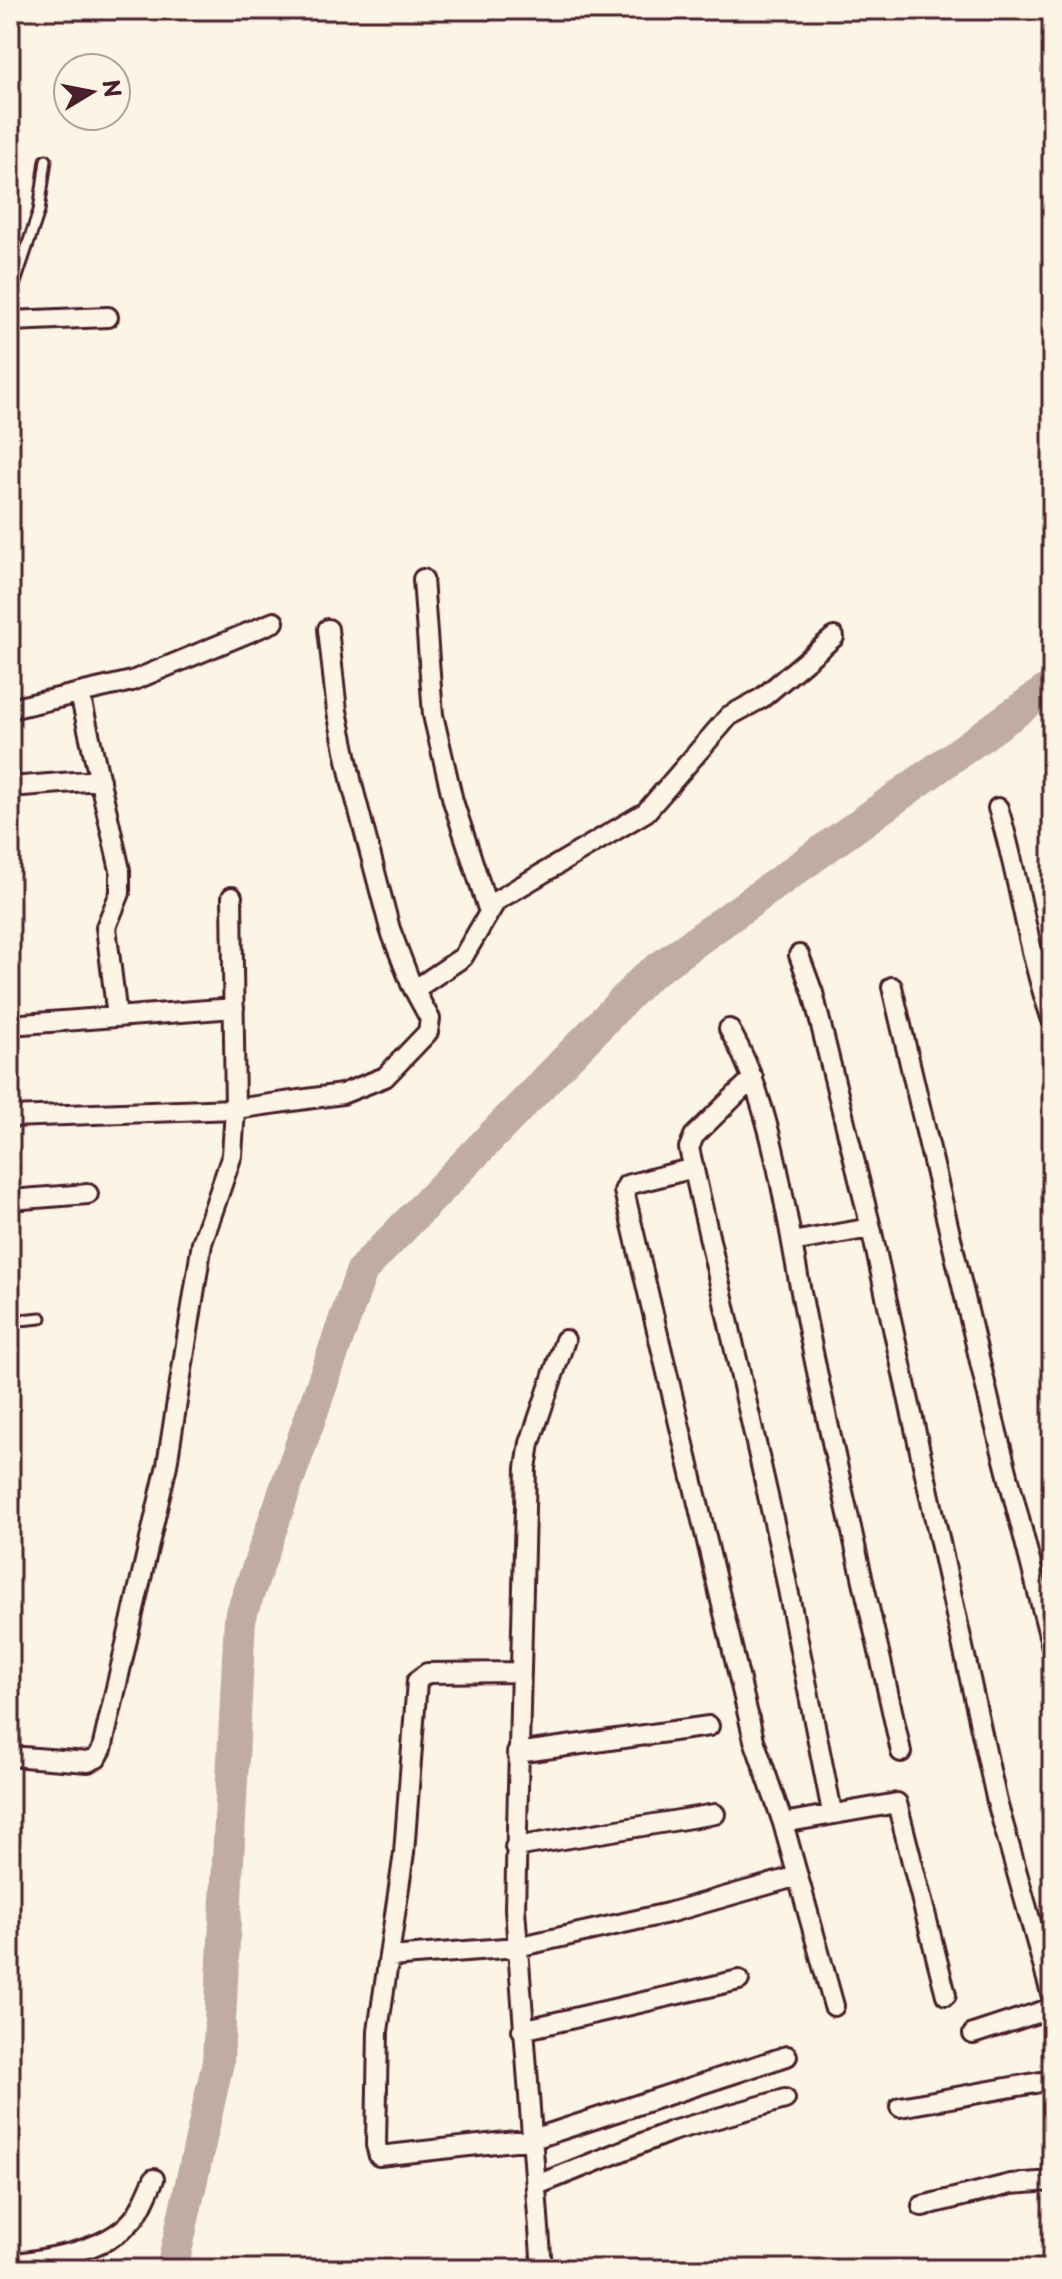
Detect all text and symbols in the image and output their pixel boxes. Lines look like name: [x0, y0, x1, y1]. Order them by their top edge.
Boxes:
north arrow: [52, 52, 132, 132]
text: N: [95, 77, 131, 100]

